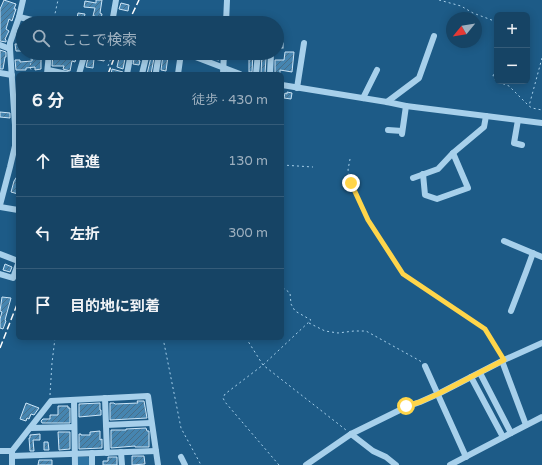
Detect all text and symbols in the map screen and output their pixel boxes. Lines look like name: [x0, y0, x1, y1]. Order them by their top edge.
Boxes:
north arrow: [446, 12, 482, 48]
map controls: [494, 12, 530, 84]
button: +: [494, 12, 530, 48]
search box: [16, 16, 284, 60]
icon: search: [30, 27, 52, 49]
text: ここで検索: [62, 31, 137, 49]
button: −: [494, 48, 530, 84]
text: 6 分: [32, 90, 64, 111]
text: 徒歩 · 430 m: [192, 92, 268, 108]
icon: ahead: [32, 150, 54, 172]
text: 直進: [70, 153, 100, 171]
text: 130 m: [228, 153, 268, 169]
route end: [342, 174, 360, 192]
icon: left: [32, 222, 54, 244]
text: 左折: [70, 225, 100, 243]
text: 300 m: [228, 225, 268, 241]
icon: arrive: [32, 294, 54, 316]
text: 目的地に到着: [70, 297, 160, 315]
route start: [397, 397, 415, 415]

